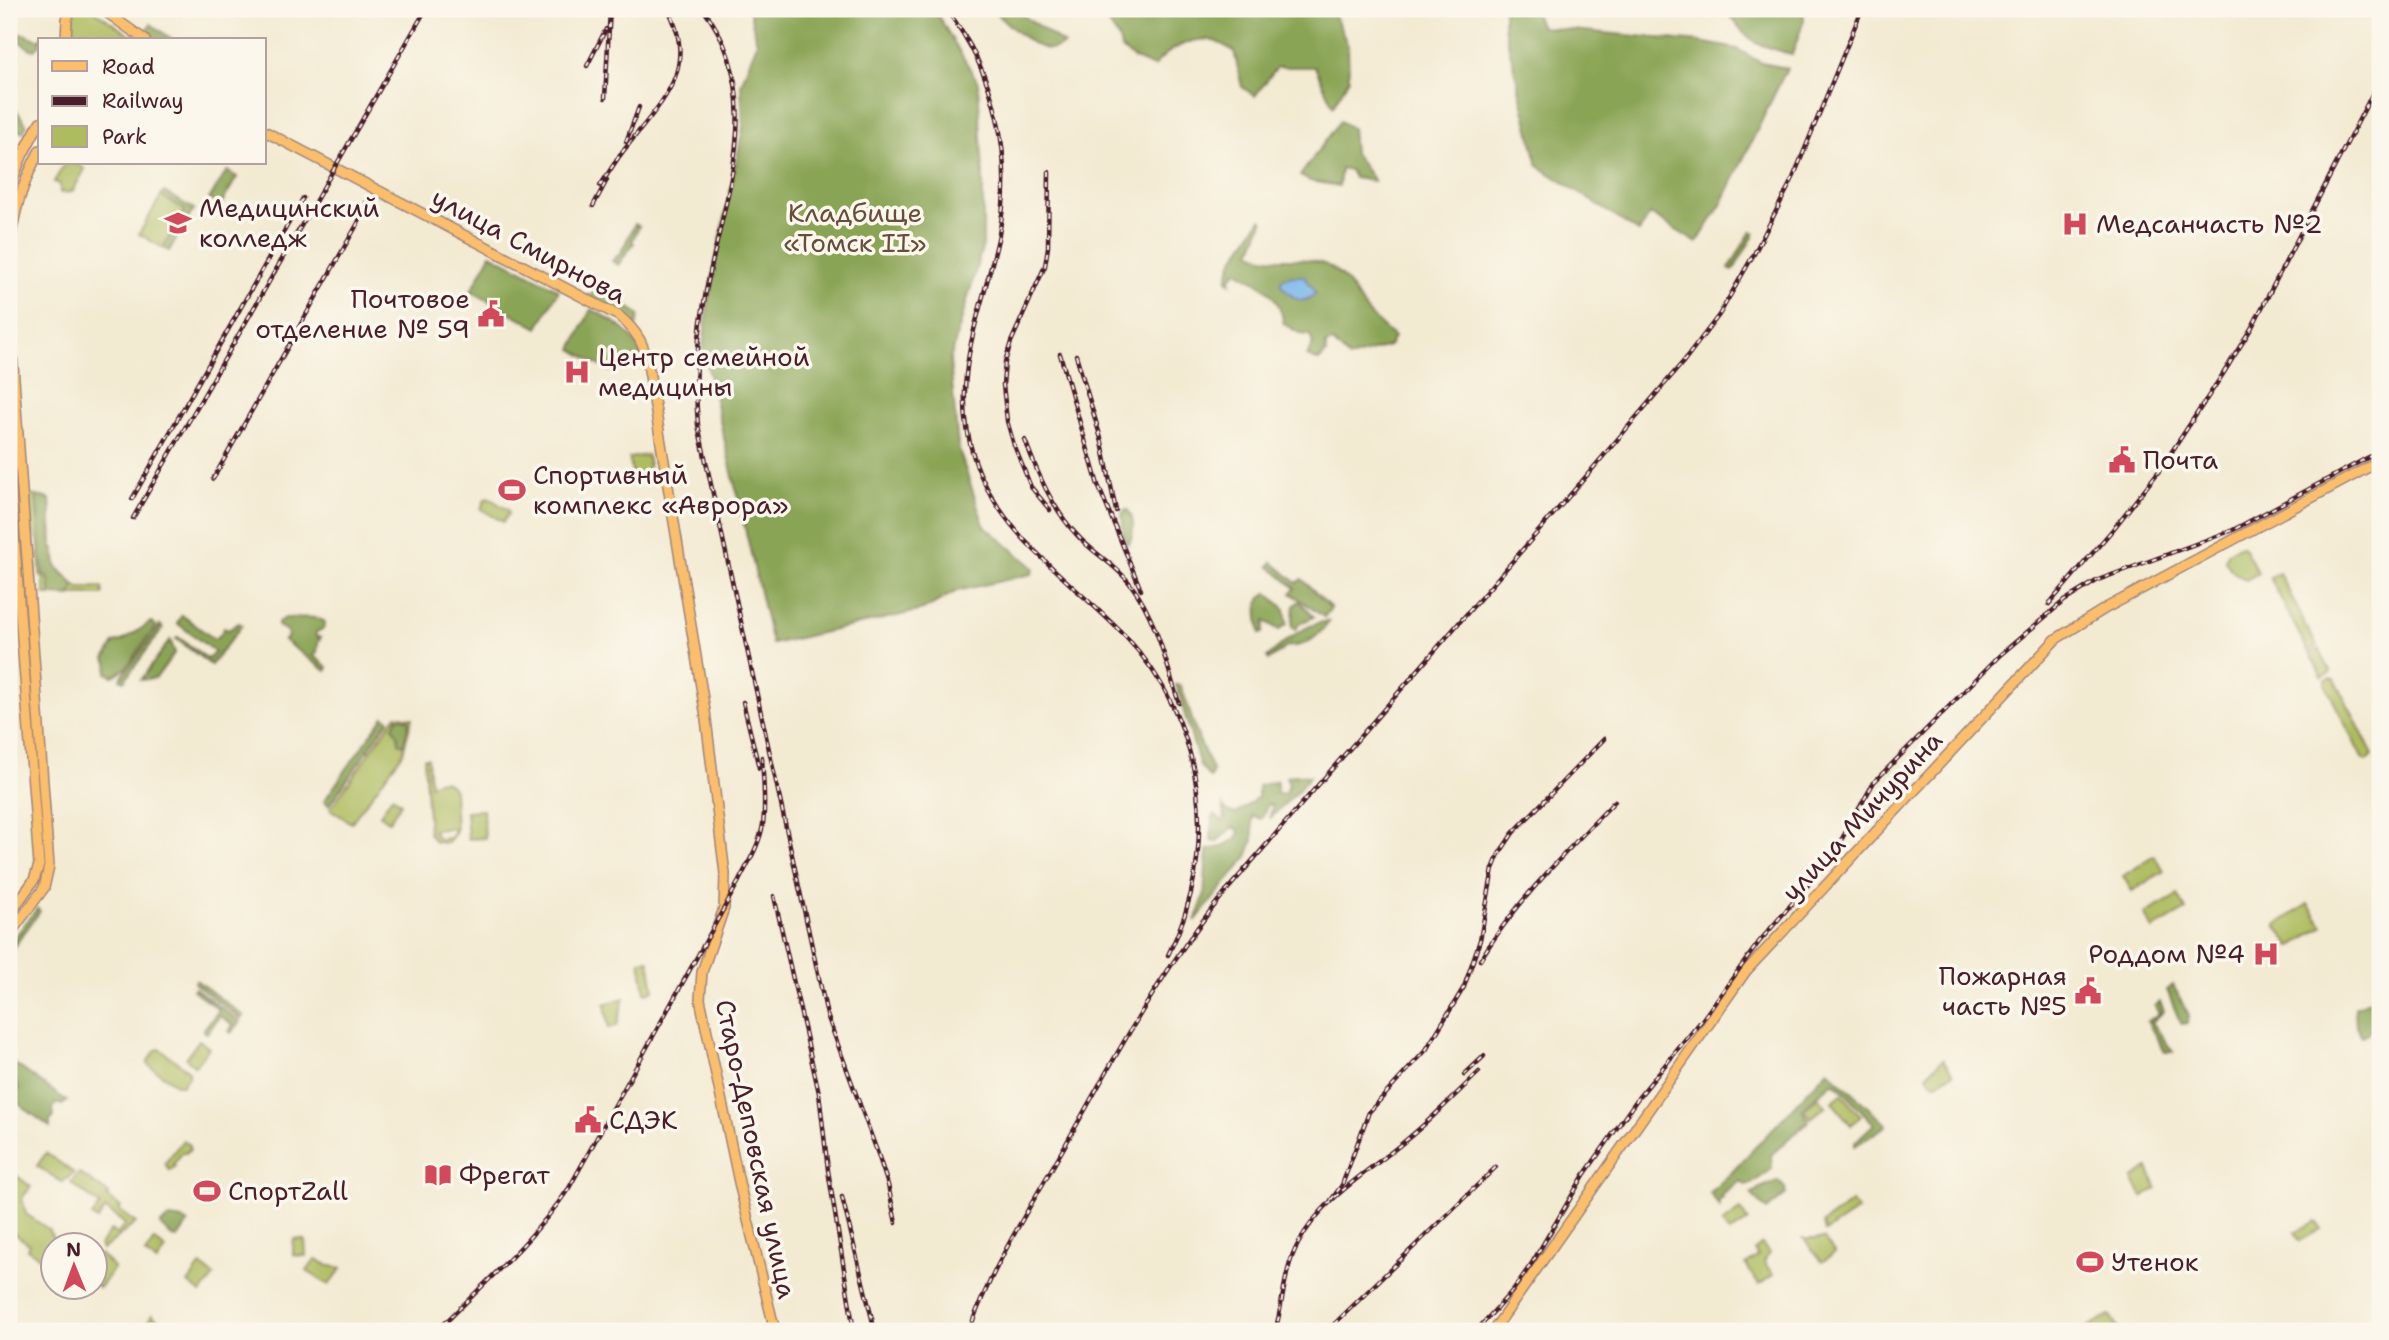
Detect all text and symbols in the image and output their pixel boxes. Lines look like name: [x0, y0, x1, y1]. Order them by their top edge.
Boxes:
legend: [38, 38, 266, 164]
text: Road: [102, 53, 155, 81]
text: Railway: [102, 87, 184, 115]
text: Park: [102, 123, 147, 151]
street label: улица Смирнова: [426, 180, 633, 312]
place label: Медицинский колледж: [199, 190, 380, 255]
park label: Кладбище «Томск II»: [783, 195, 927, 260]
place label: Медсанчасть №2: [2096, 206, 2323, 241]
school or university icon: Медицинский колледж: [163, 208, 193, 238]
hospital icon: Медсанчасть №2: [2060, 209, 2090, 239]
place label: Почтовое отделение № 59: [255, 281, 470, 346]
public building icon: Почтовое отделение № 59: [476, 299, 506, 329]
place label: Центр семейной медицины: [598, 339, 810, 404]
hospital icon: Центр семейной медицины: [562, 357, 592, 387]
place label: Почта: [2143, 442, 2218, 477]
public building icon: Почта: [2107, 445, 2137, 475]
place label: Спортивный комплекс «Аврора»: [533, 457, 788, 522]
sports icon: Спортивный комплекс «Аврора»: [497, 475, 527, 505]
street label: улица Мичурина: [1774, 723, 1950, 908]
place label: Роддом №4: [2088, 936, 2245, 971]
hospital icon: Роддом №4: [2251, 939, 2281, 969]
place label: Пожарная часть №5: [1939, 958, 2067, 1023]
public building icon: Пожарная часть №5: [2073, 976, 2103, 1006]
street label: Старо-Деповская улица: [708, 996, 805, 1302]
place label: СДЭК: [609, 1102, 678, 1137]
public building icon: СДЭК: [573, 1105, 603, 1135]
place label: Фрегат: [459, 1157, 550, 1192]
library icon: Фрегат: [423, 1160, 453, 1190]
place label: СпортZall: [228, 1173, 348, 1208]
sports icon: СпортZall: [192, 1176, 222, 1206]
north arrow: [38, 1232, 108, 1302]
text: N: [66, 1237, 81, 1262]
place label: Утенок: [2111, 1244, 2199, 1279]
sports icon: Утенок: [2075, 1247, 2105, 1277]

